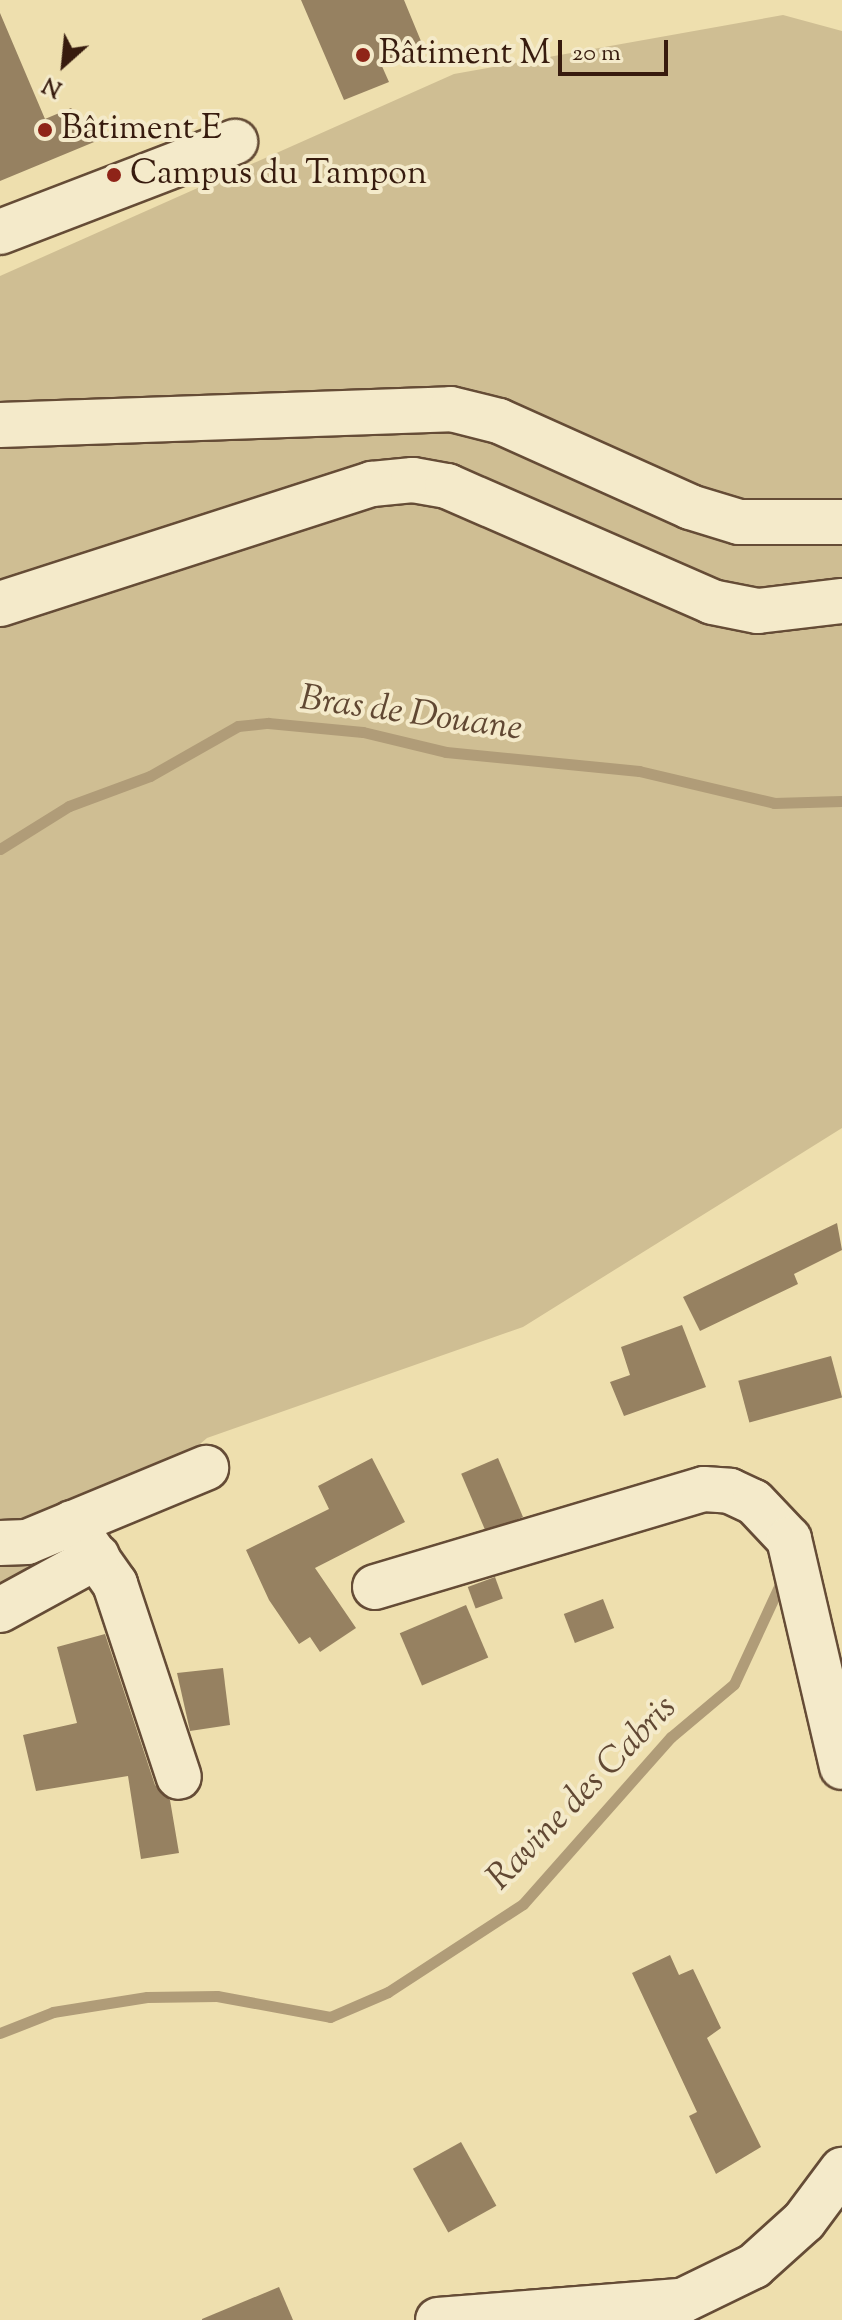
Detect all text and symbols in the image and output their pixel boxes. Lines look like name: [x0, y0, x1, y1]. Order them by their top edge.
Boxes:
north arrow: [24, 24, 104, 104]
scale bar: [562, 24, 672, 74]
place label: Bâtiment M: [379, 35, 551, 75]
text: 20 m: [572, 37, 621, 71]
marker: Bâtiment M: [354, 46, 372, 64]
text: N: [38, 67, 68, 104]
place label: Bâtiment E: [61, 110, 222, 150]
marker: Bâtiment E: [36, 121, 54, 139]
place label: Campus du Tampon: [130, 155, 427, 195]
marker: Campus du Tampon: [105, 166, 123, 184]
water label: Bras de Douane: [297, 678, 525, 752]
water label: Ravine des Cabris: [479, 1688, 687, 1900]

